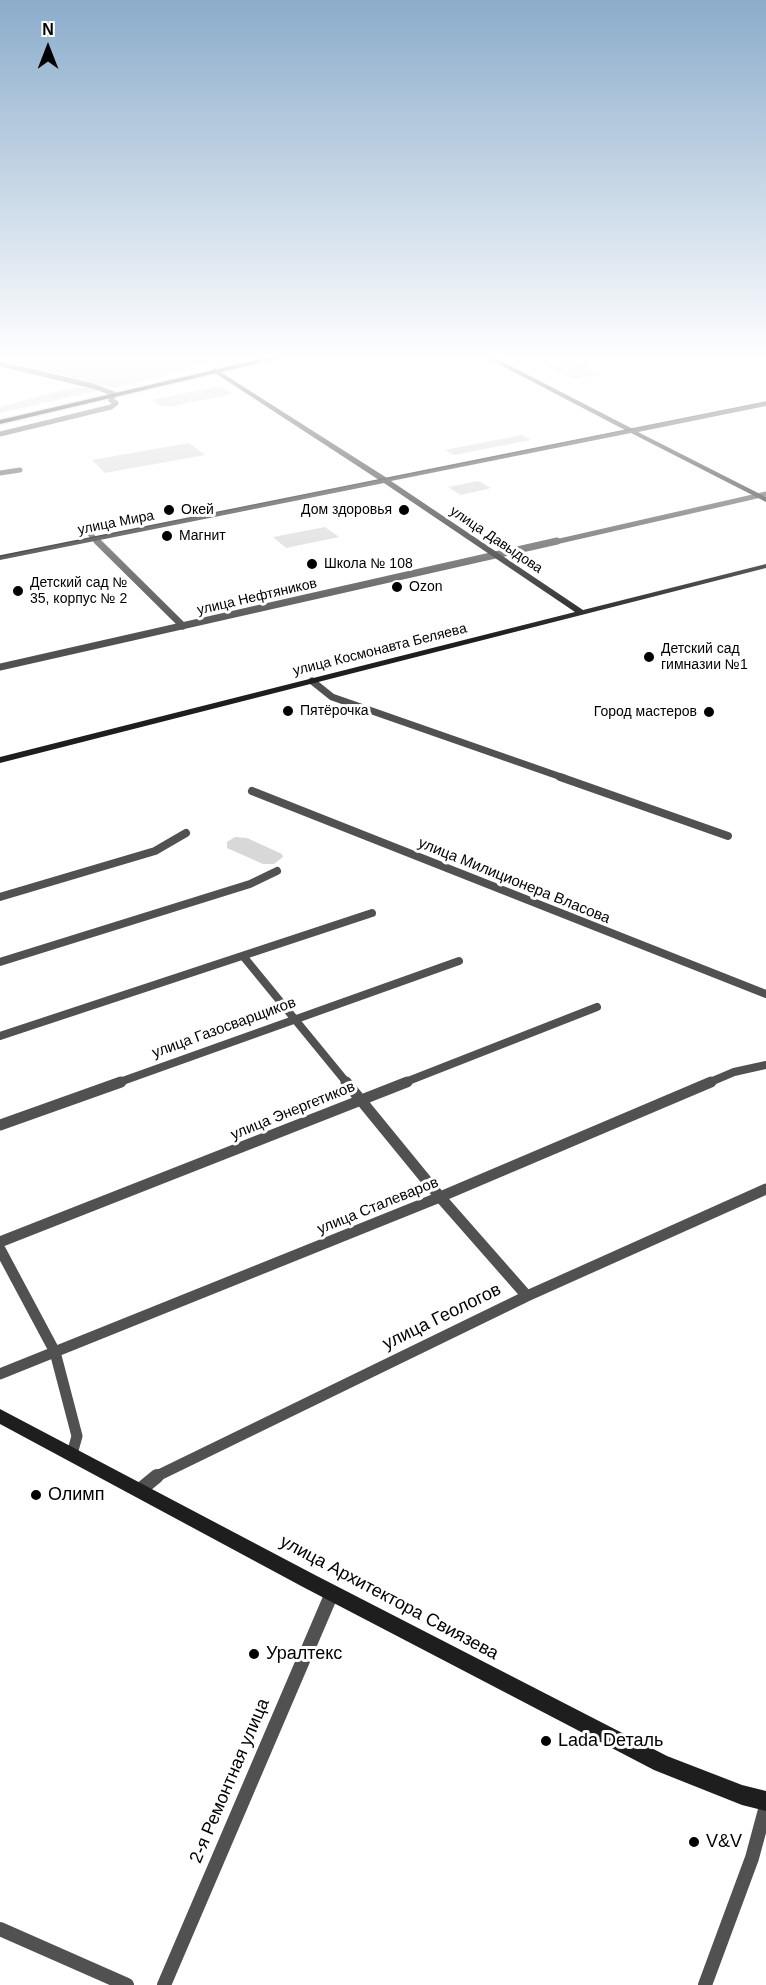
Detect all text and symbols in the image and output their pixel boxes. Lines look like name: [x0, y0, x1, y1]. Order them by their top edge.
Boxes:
north arrow: [18, 18, 78, 78]
text: N: [42, 21, 54, 38]
place label: Окей: [181, 502, 214, 518]
place label: Дом здоровья: [301, 502, 392, 518]
marker: Окей: [162, 503, 176, 517]
marker: Дом здоровья: [397, 503, 411, 517]
street label: улица Давыдова: [446, 503, 546, 577]
street label: улица Мира: [76, 507, 156, 539]
place label: Магнит: [179, 528, 226, 544]
marker: Магнит: [160, 529, 174, 543]
place label: Школа № 108: [324, 556, 413, 572]
marker: Школа № 108: [305, 557, 319, 571]
place label: Детский сад № 35, корпус № 2: [30, 575, 128, 608]
street label: улица Нефтяников: [195, 575, 319, 619]
place label: Ozon: [409, 579, 442, 595]
marker: Ozon: [390, 580, 404, 594]
marker: Детский сад № 35, корпус № 2: [11, 584, 25, 598]
street label: улица Космонавта Беляева: [291, 620, 469, 680]
place label: Детский сад гимназии №1: [661, 641, 748, 674]
marker: Детский сад гимназии №1: [642, 650, 656, 664]
place label: Пятёрочка: [300, 703, 369, 719]
marker: Пятёрочка: [281, 704, 295, 718]
place label: Город мастеров: [594, 704, 697, 720]
marker: Город мастеров: [702, 705, 716, 719]
street label: улица Милиционера Власова: [415, 834, 613, 928]
street label: улица Газосварщиков: [150, 994, 298, 1062]
street label: улица Энергетиков: [228, 1078, 358, 1144]
street label: улица Сталеваров: [315, 1173, 441, 1239]
street label: улица Геологов: [379, 1279, 505, 1355]
place label: Олимп: [48, 1484, 104, 1506]
marker: Олимп: [29, 1488, 43, 1502]
street label: улица Архитектора Свиязева: [276, 1531, 502, 1665]
place label: Уралтекс: [266, 1643, 342, 1665]
marker: Уралтекс: [247, 1647, 261, 1661]
street label: 2-я Ремонтная улица: [186, 1695, 274, 1867]
place label: Lada Dеталь: [558, 1730, 663, 1752]
marker: Lada Dеталь: [539, 1734, 553, 1748]
place label: V&V: [706, 1831, 742, 1853]
marker: V&V: [687, 1835, 701, 1849]

